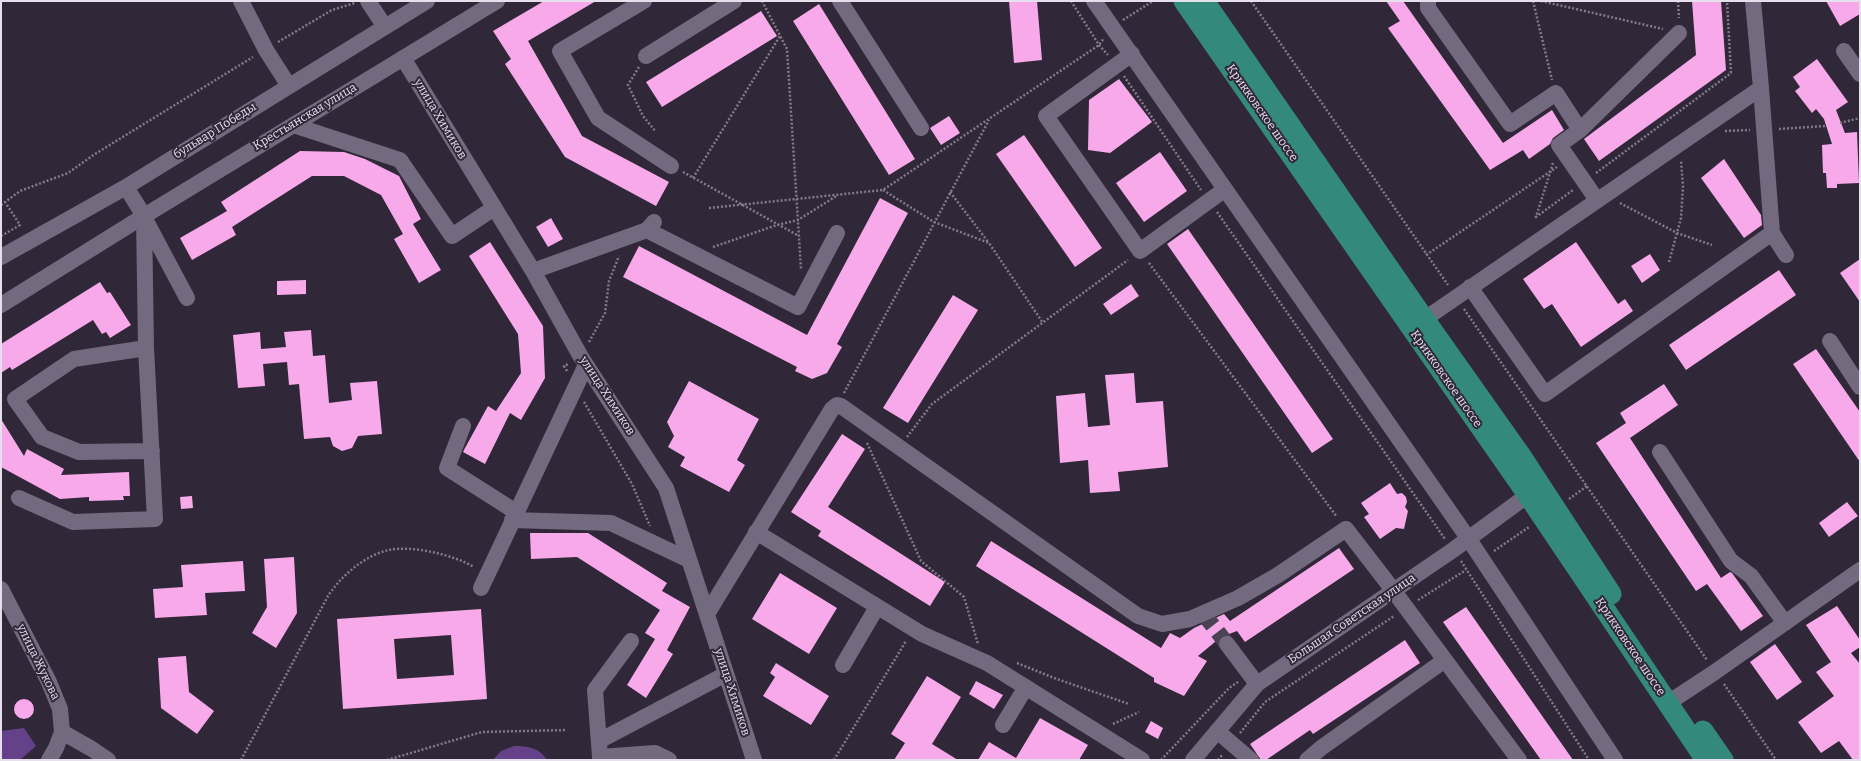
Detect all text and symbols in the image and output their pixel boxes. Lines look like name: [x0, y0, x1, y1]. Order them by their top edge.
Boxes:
street label: Крикковское шоссе: [1223, 62, 1301, 164]
street label: улица Химиков: [410, 76, 470, 162]
street label: Крестьянская улица: [251, 80, 359, 154]
street label: бульвар Победы: [171, 100, 259, 162]
street label: Крикковское шоссе: [1407, 328, 1485, 430]
street label: улица Химиков: [576, 354, 638, 438]
street label: Большая Советская улица: [1286, 571, 1418, 667]
street label: Крикковское шоссе: [1592, 595, 1668, 699]
street label: улица Жукова: [13, 622, 63, 702]
street label: улица Химиков: [711, 646, 753, 738]

